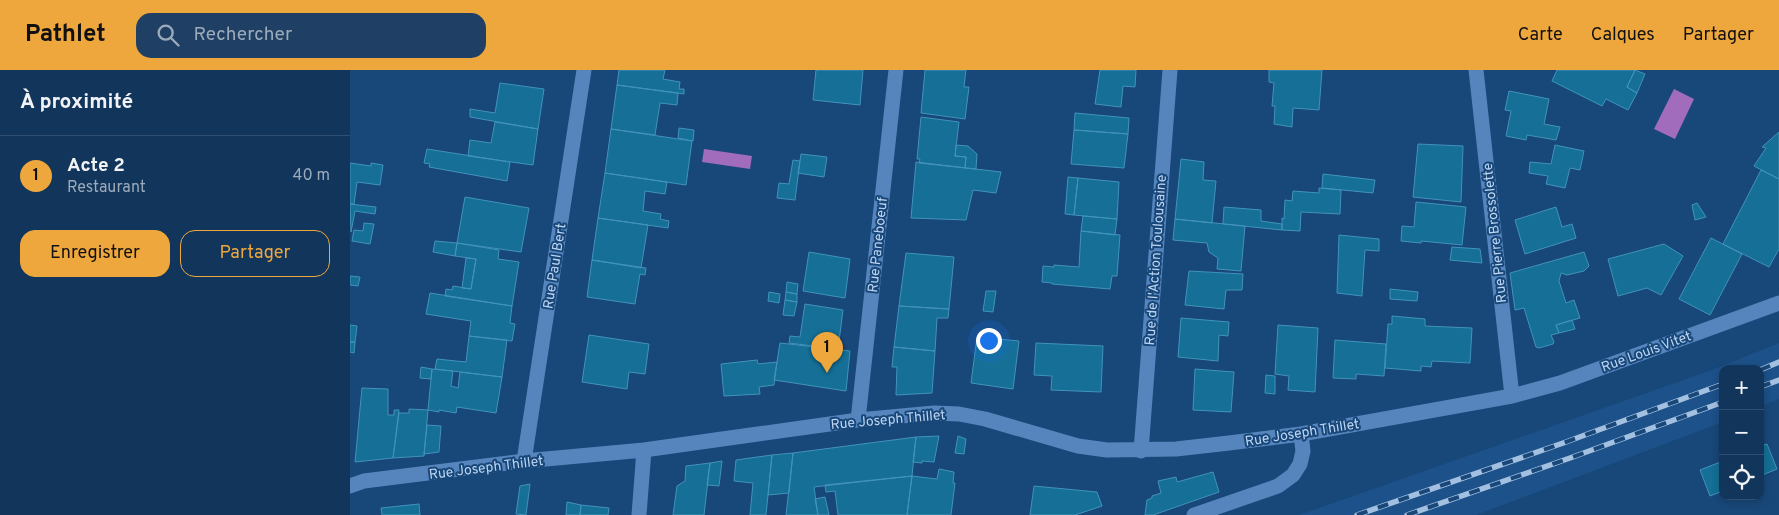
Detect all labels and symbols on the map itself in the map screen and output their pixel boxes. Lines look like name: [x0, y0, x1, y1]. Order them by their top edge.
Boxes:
street label: Rue Pierre Brossolette: [1480, 162, 1511, 304]
street label: Rue de l'Action Toulousaine: [1142, 174, 1171, 346]
street label: Rue Paneboeuf: [865, 196, 892, 294]
street label: Rue Paul Bert: [540, 222, 571, 310]
your location: [976, 328, 1002, 354]
street label: Rue Louis Vitet: [1599, 328, 1694, 377]
pin: 1: [811, 332, 843, 373]
street label: Rue Joseph Thillet: [830, 407, 946, 434]
street label: Rue Joseph Thillet: [1244, 416, 1361, 451]
street label: Rue Joseph Thillet: [428, 453, 544, 484]

